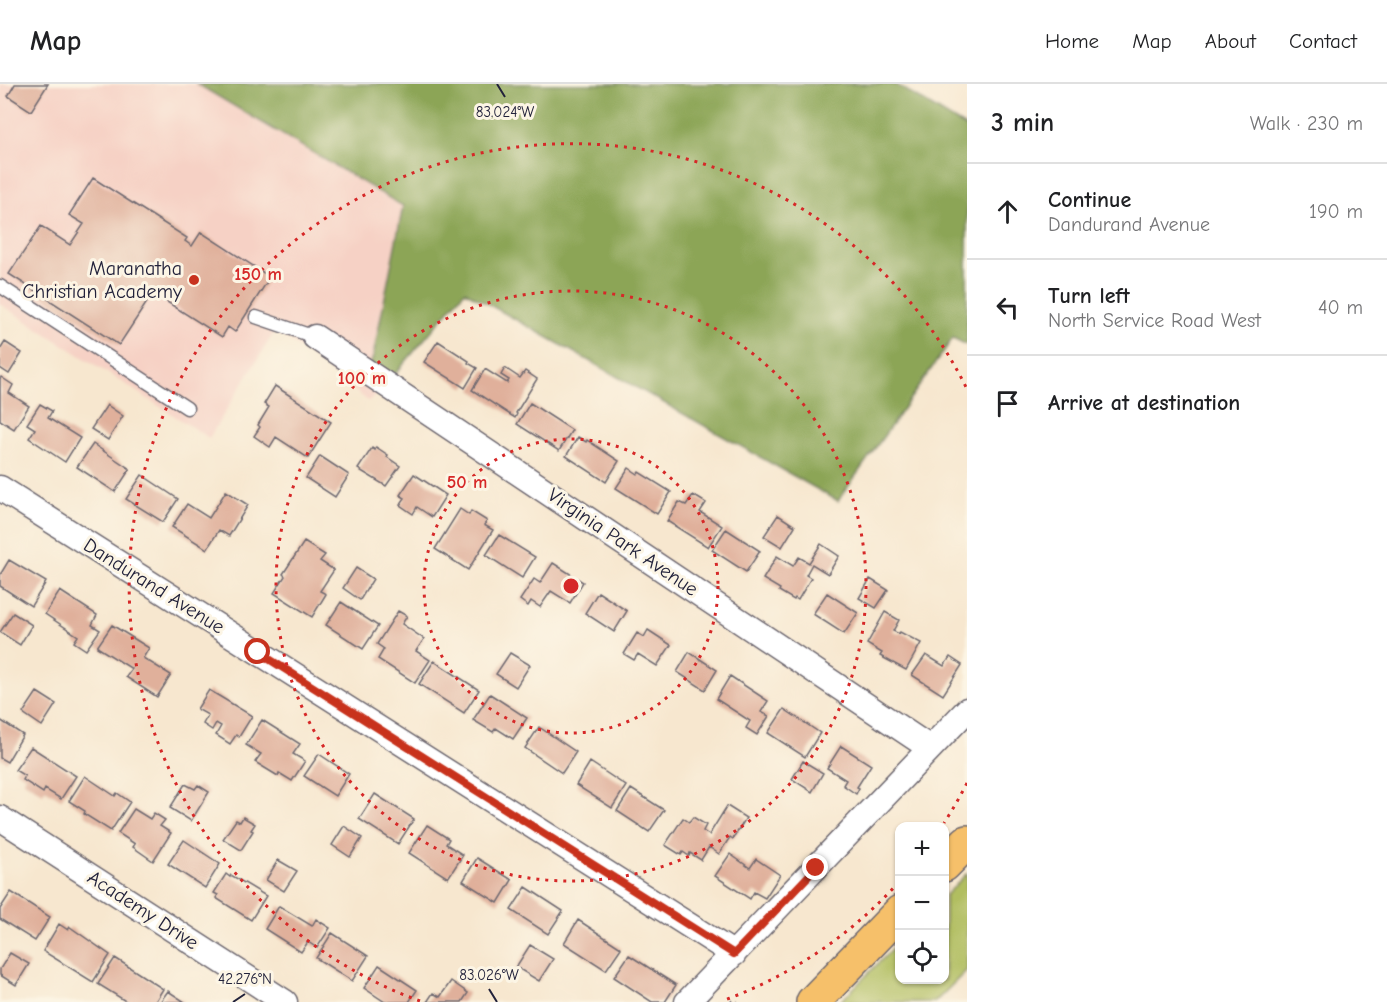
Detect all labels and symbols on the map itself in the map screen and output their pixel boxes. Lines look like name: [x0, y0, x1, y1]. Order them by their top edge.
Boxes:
text: 83.024°W: [476, 103, 534, 121]
place label: Maranatha Christian Academy: [22, 257, 182, 303]
text: 150 m: [234, 264, 282, 285]
marker: Maranatha Christian Academy: [187, 273, 201, 287]
text: 100 m: [338, 368, 386, 389]
text: 50 m: [447, 472, 487, 493]
street label: Virginia Park Avenue: [544, 483, 702, 601]
street label: Dandurand Avenue: [79, 533, 229, 639]
centre of rings: [561, 576, 581, 596]
route start: [244, 638, 270, 664]
route end: [802, 854, 828, 880]
street label: Academy Drive: [83, 866, 203, 954]
text: 83.026°W: [459, 966, 519, 984]
text: 42.276°N: [218, 970, 272, 988]

